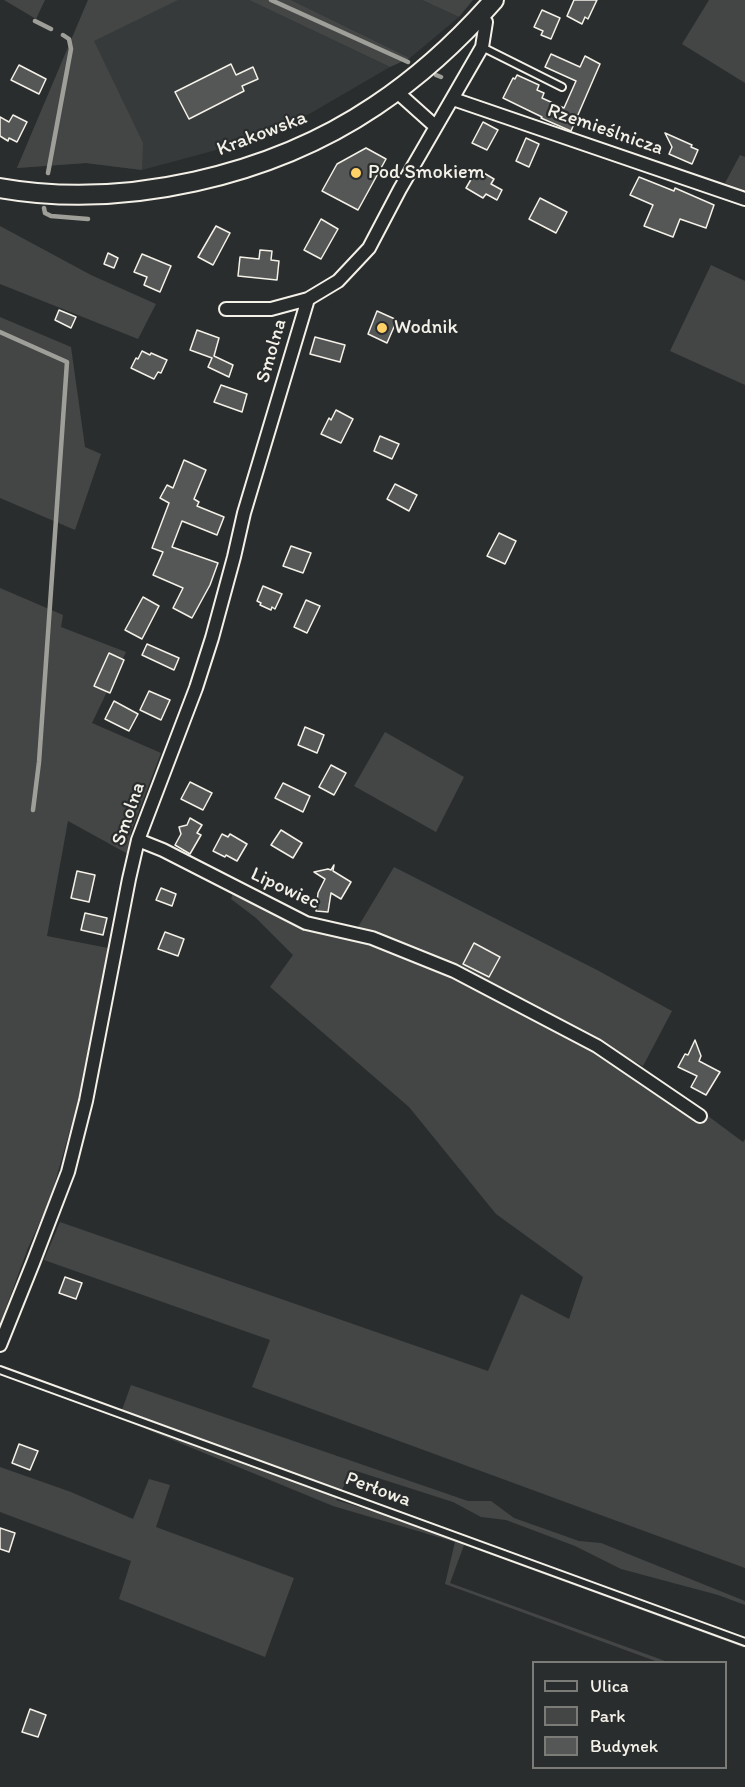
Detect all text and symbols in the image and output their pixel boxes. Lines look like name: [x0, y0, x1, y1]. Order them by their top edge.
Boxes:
street label: Rzemieślnicza: [544, 99, 666, 161]
street label: Krakowska: [214, 106, 310, 162]
place label: Pod Smokiem: [368, 161, 485, 185]
marker: Pod Smokiem: [349, 166, 363, 180]
street label: Smolna: [252, 316, 292, 386]
place label: Wodnik: [394, 316, 458, 340]
marker: Wodnik: [375, 321, 389, 335]
street label: Smolna: [107, 779, 151, 849]
street label: Lipowiec: [247, 863, 323, 915]
street label: Perłowa: [342, 1467, 414, 1513]
legend: [532, 1661, 727, 1769]
text: Ulica: [590, 1675, 629, 1697]
text: Park: [590, 1705, 625, 1727]
text: Budynek: [590, 1735, 658, 1757]

